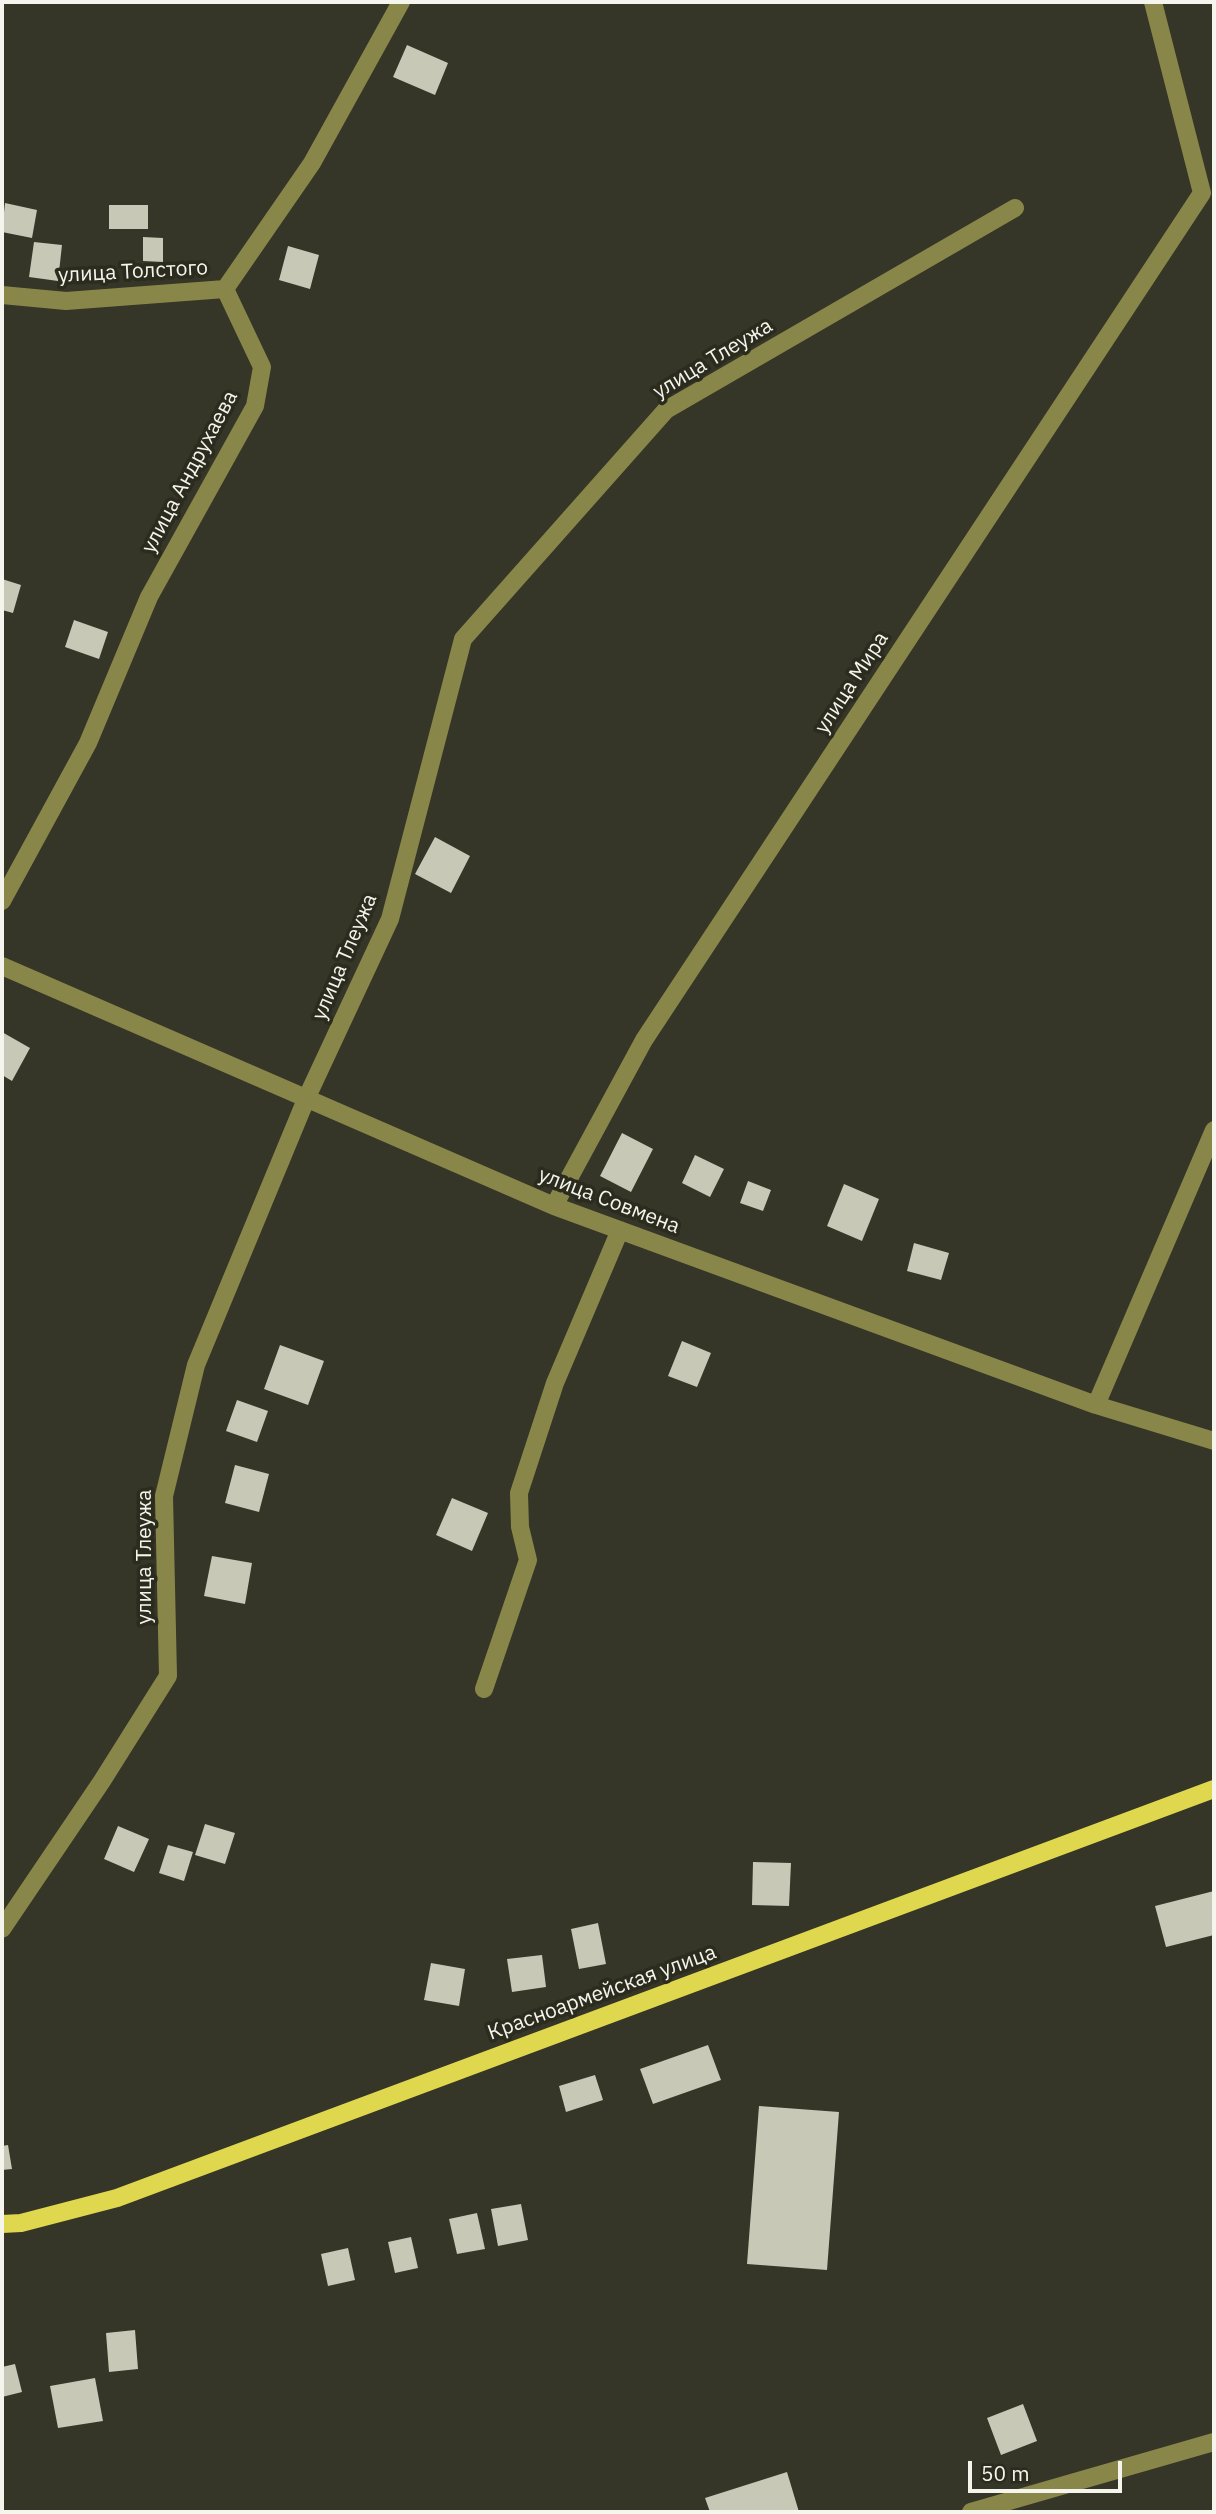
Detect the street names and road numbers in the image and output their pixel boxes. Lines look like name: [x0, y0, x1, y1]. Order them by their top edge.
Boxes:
street label: улица Толстого: [58, 255, 208, 289]
street label: улица Тлеужа: [649, 313, 777, 405]
street label: улица Андрухаева: [137, 387, 243, 557]
street label: улица Мира: [810, 628, 894, 738]
street label: улица Тлеужа: [307, 890, 383, 1024]
street label: улица Совмена: [535, 1162, 683, 1240]
street label: улица Тлеужа: [132, 1490, 158, 1624]
street label: Красноармейская улица: [484, 1940, 720, 2046]

